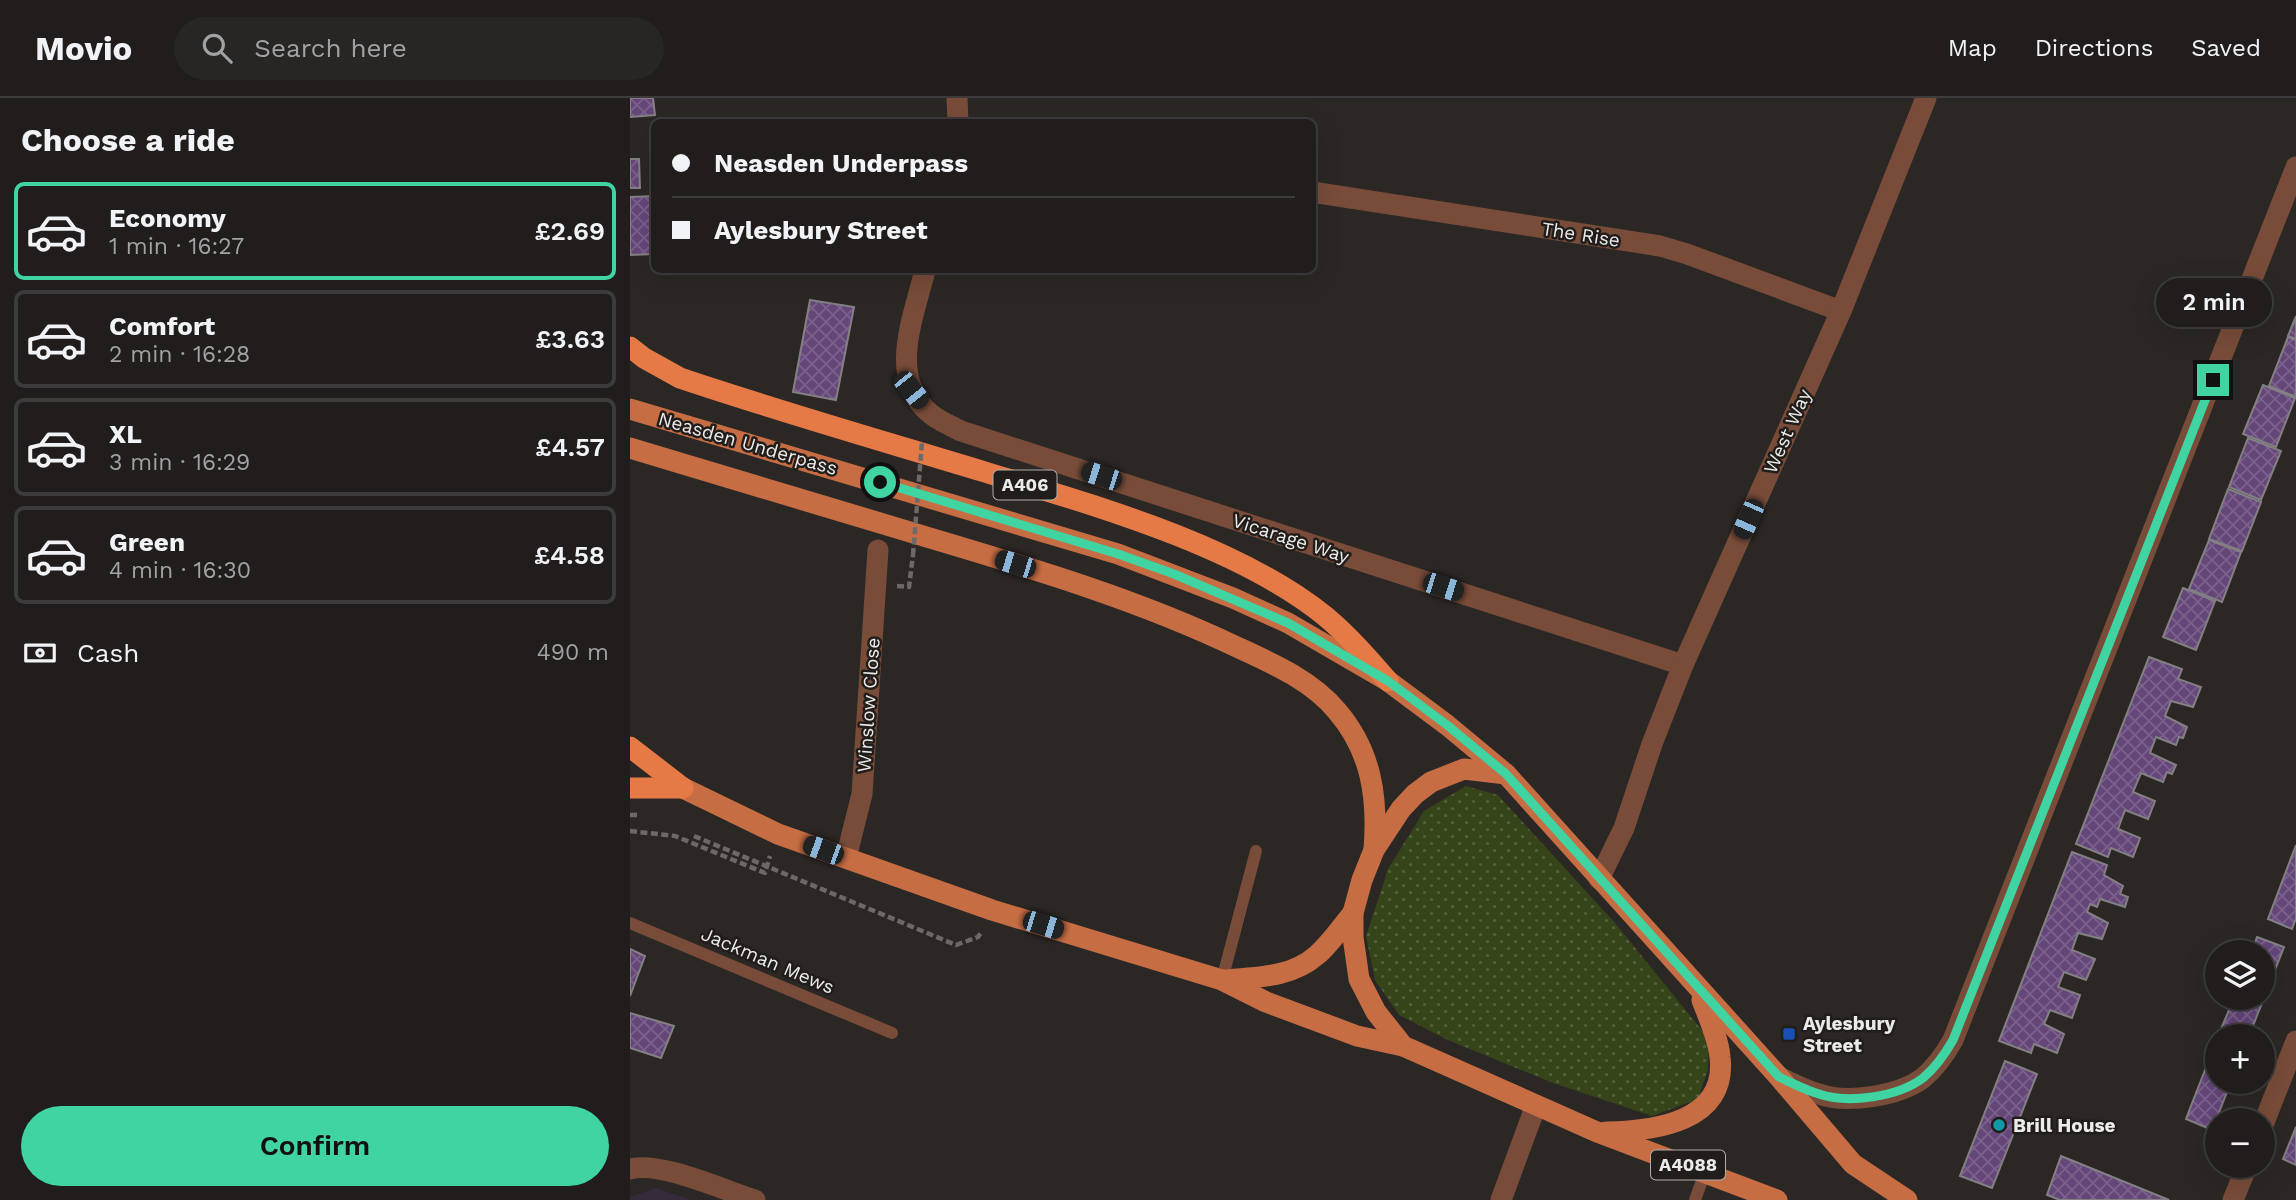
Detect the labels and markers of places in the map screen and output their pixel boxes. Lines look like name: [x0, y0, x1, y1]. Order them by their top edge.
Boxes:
place label: Aylesbury Street: [1803, 1012, 1896, 1057]
marker: Aylesbury Street: [1781, 1026, 1797, 1042]
place label: Brill House: [2013, 1114, 2116, 1137]
marker: Brill House: [1991, 1117, 2007, 1133]

